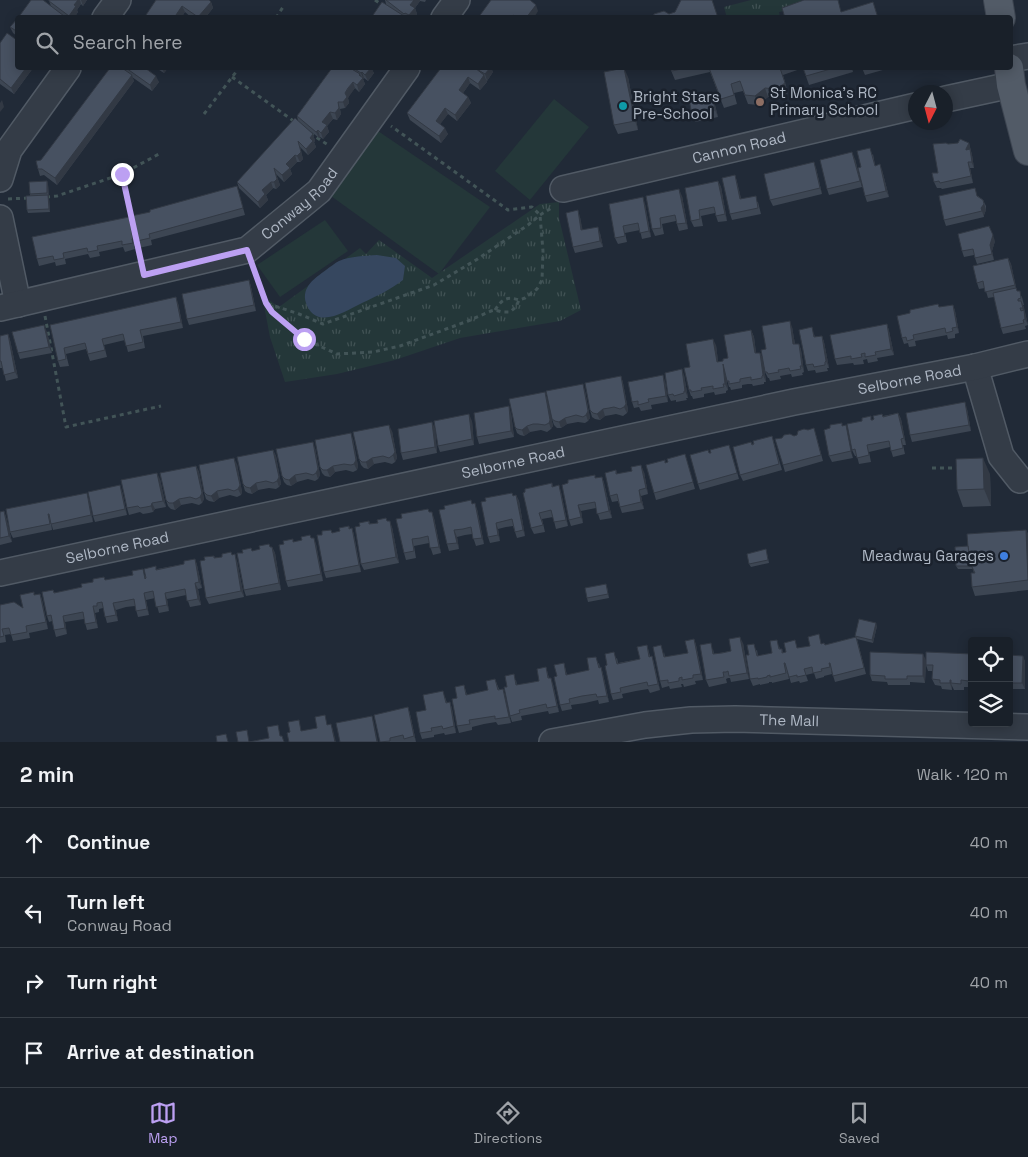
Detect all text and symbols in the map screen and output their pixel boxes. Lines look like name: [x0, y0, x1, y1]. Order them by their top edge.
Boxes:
search box: [15, 15, 1013, 70]
icon: search: [33, 29, 61, 57]
text: Search here: [73, 30, 183, 55]
place label: St Monica's RC Primary School: [770, 83, 878, 119]
north arrow: [908, 85, 953, 130]
place label: Bright Stars Pre-School: [633, 87, 720, 123]
marker: St Monica's RC Primary School: [754, 96, 766, 108]
marker: Bright Stars Pre-School: [617, 100, 629, 112]
street label: Cannon Road: [690, 127, 788, 167]
route end: [111, 163, 134, 186]
street label: Conway Road: [257, 164, 342, 244]
route start: [293, 328, 316, 351]
street label: Selborne Road: [856, 360, 963, 398]
street label: Selborne Road: [460, 442, 567, 482]
street label: Selborne Road: [64, 527, 171, 568]
place label: Meadway Garages: [862, 546, 994, 565]
marker: Meadway Garages: [998, 550, 1010, 562]
map controls: [968, 637, 1013, 727]
button: locate: [968, 637, 1013, 682]
button: layers: [968, 682, 1013, 727]
street label: The Mall: [759, 710, 819, 730]
text: 2 min: [20, 761, 74, 788]
text: Walk · 120 m: [917, 764, 1008, 785]
icon: ahead: [20, 829, 48, 857]
text: Continue: [67, 830, 150, 855]
text: 40 m: [970, 832, 1008, 853]
text: Turn left: [67, 890, 145, 915]
icon: left: [20, 899, 48, 927]
text: 40 m: [970, 902, 1008, 923]
text: Conway Road: [67, 915, 172, 936]
icon: right: [20, 969, 48, 997]
text: Turn right: [67, 970, 157, 995]
text: 40 m: [970, 972, 1008, 993]
icon: arrive: [20, 1039, 48, 1067]
text: Arrive at destination: [67, 1040, 255, 1065]
tab: Map: [148, 1099, 177, 1147]
tab: Directions: [474, 1099, 542, 1147]
tab: Saved: [839, 1099, 880, 1147]

